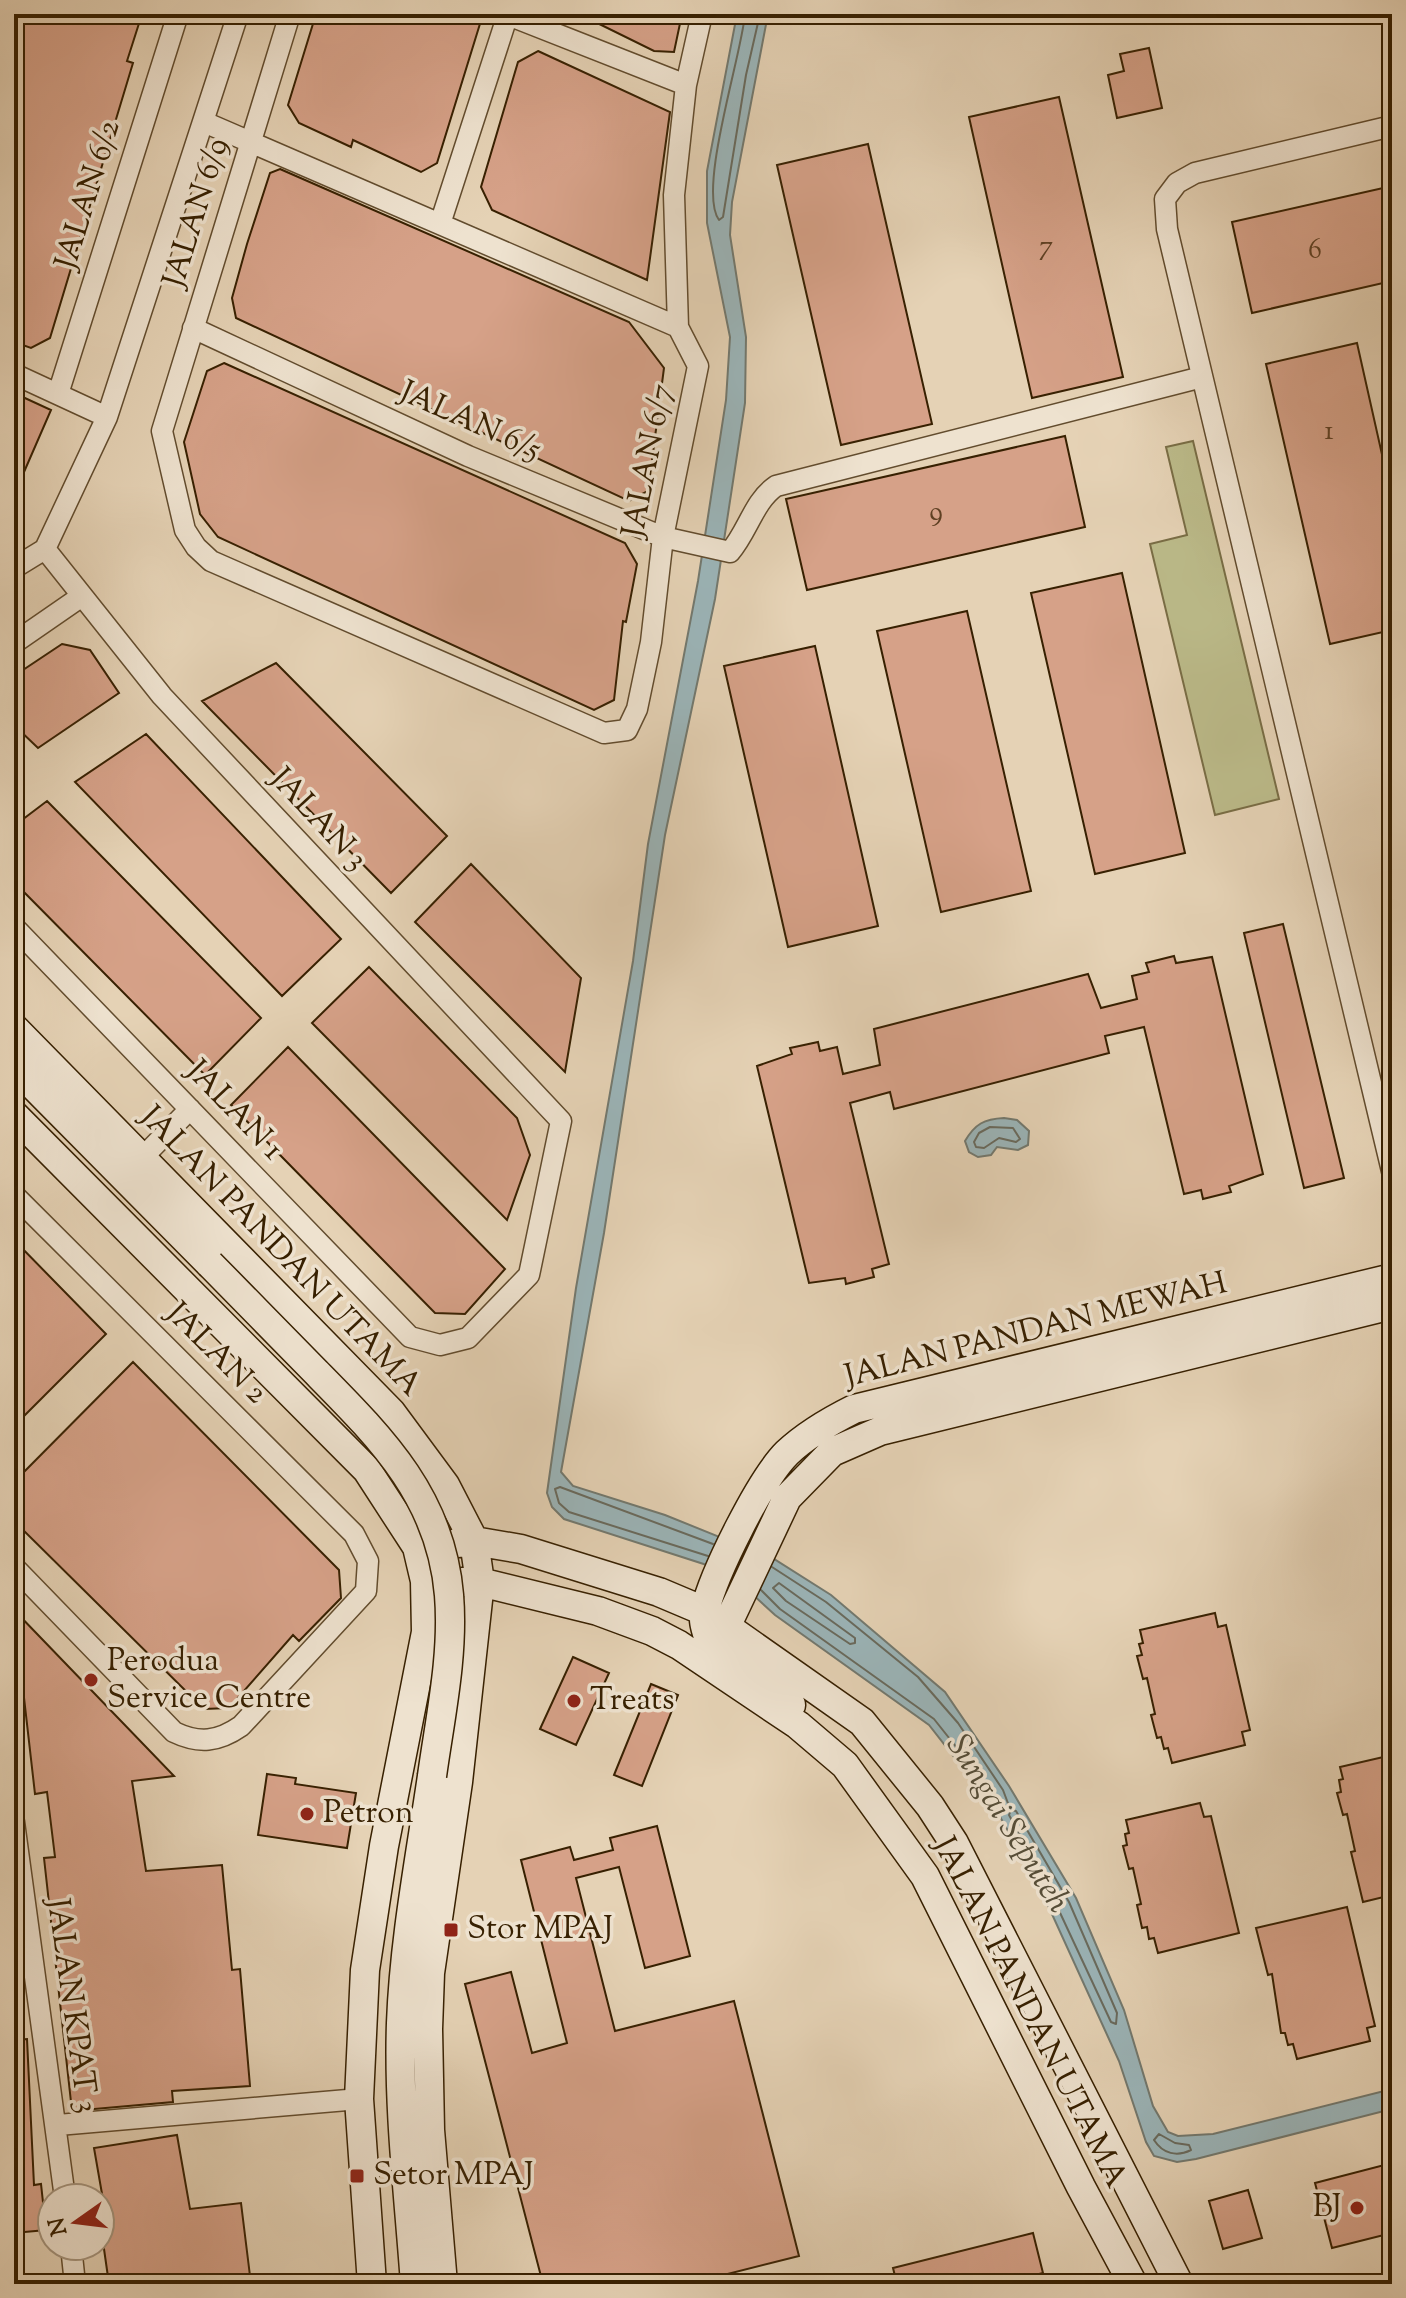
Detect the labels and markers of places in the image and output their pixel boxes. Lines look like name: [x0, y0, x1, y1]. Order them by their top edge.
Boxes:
place label: Perodua Service Centre: [107, 1639, 311, 1722]
marker: Perodua Service Centre: [82, 1671, 100, 1689]
place label: Treats: [590, 1678, 675, 1724]
marker: Treats: [565, 1692, 583, 1710]
place label: Petron: [323, 1791, 414, 1837]
marker: Petron: [298, 1805, 316, 1823]
place label: Stor MPAJ: [467, 1907, 613, 1953]
marker: Stor MPAJ: [442, 1921, 460, 1939]
place label: Setor MPAJ: [373, 2153, 533, 2199]
marker: Setor MPAJ: [348, 2167, 366, 2185]
place label: BJ: [1312, 2185, 1341, 2231]
marker: BJ: [1348, 2199, 1366, 2217]

